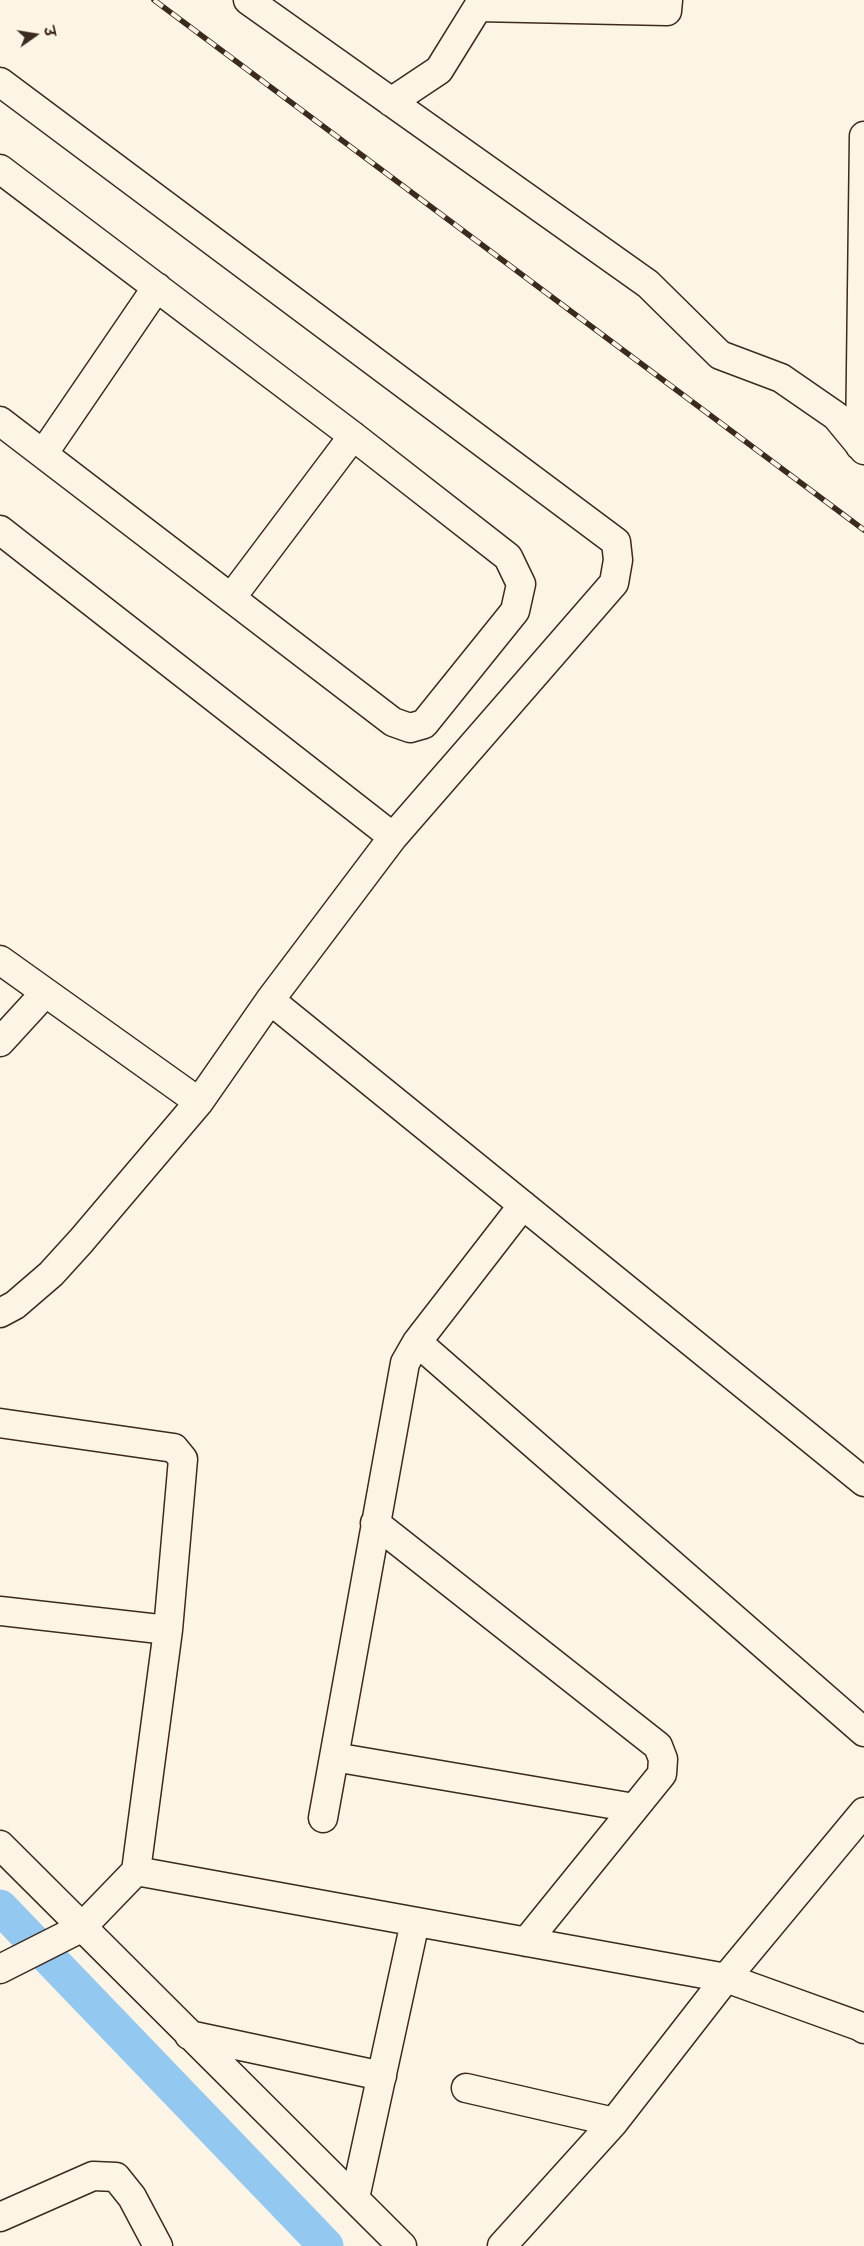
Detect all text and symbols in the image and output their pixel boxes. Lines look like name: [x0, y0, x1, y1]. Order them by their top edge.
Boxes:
north arrow: [10, 10, 60, 60]
text: उ: [40, 25, 60, 38]

